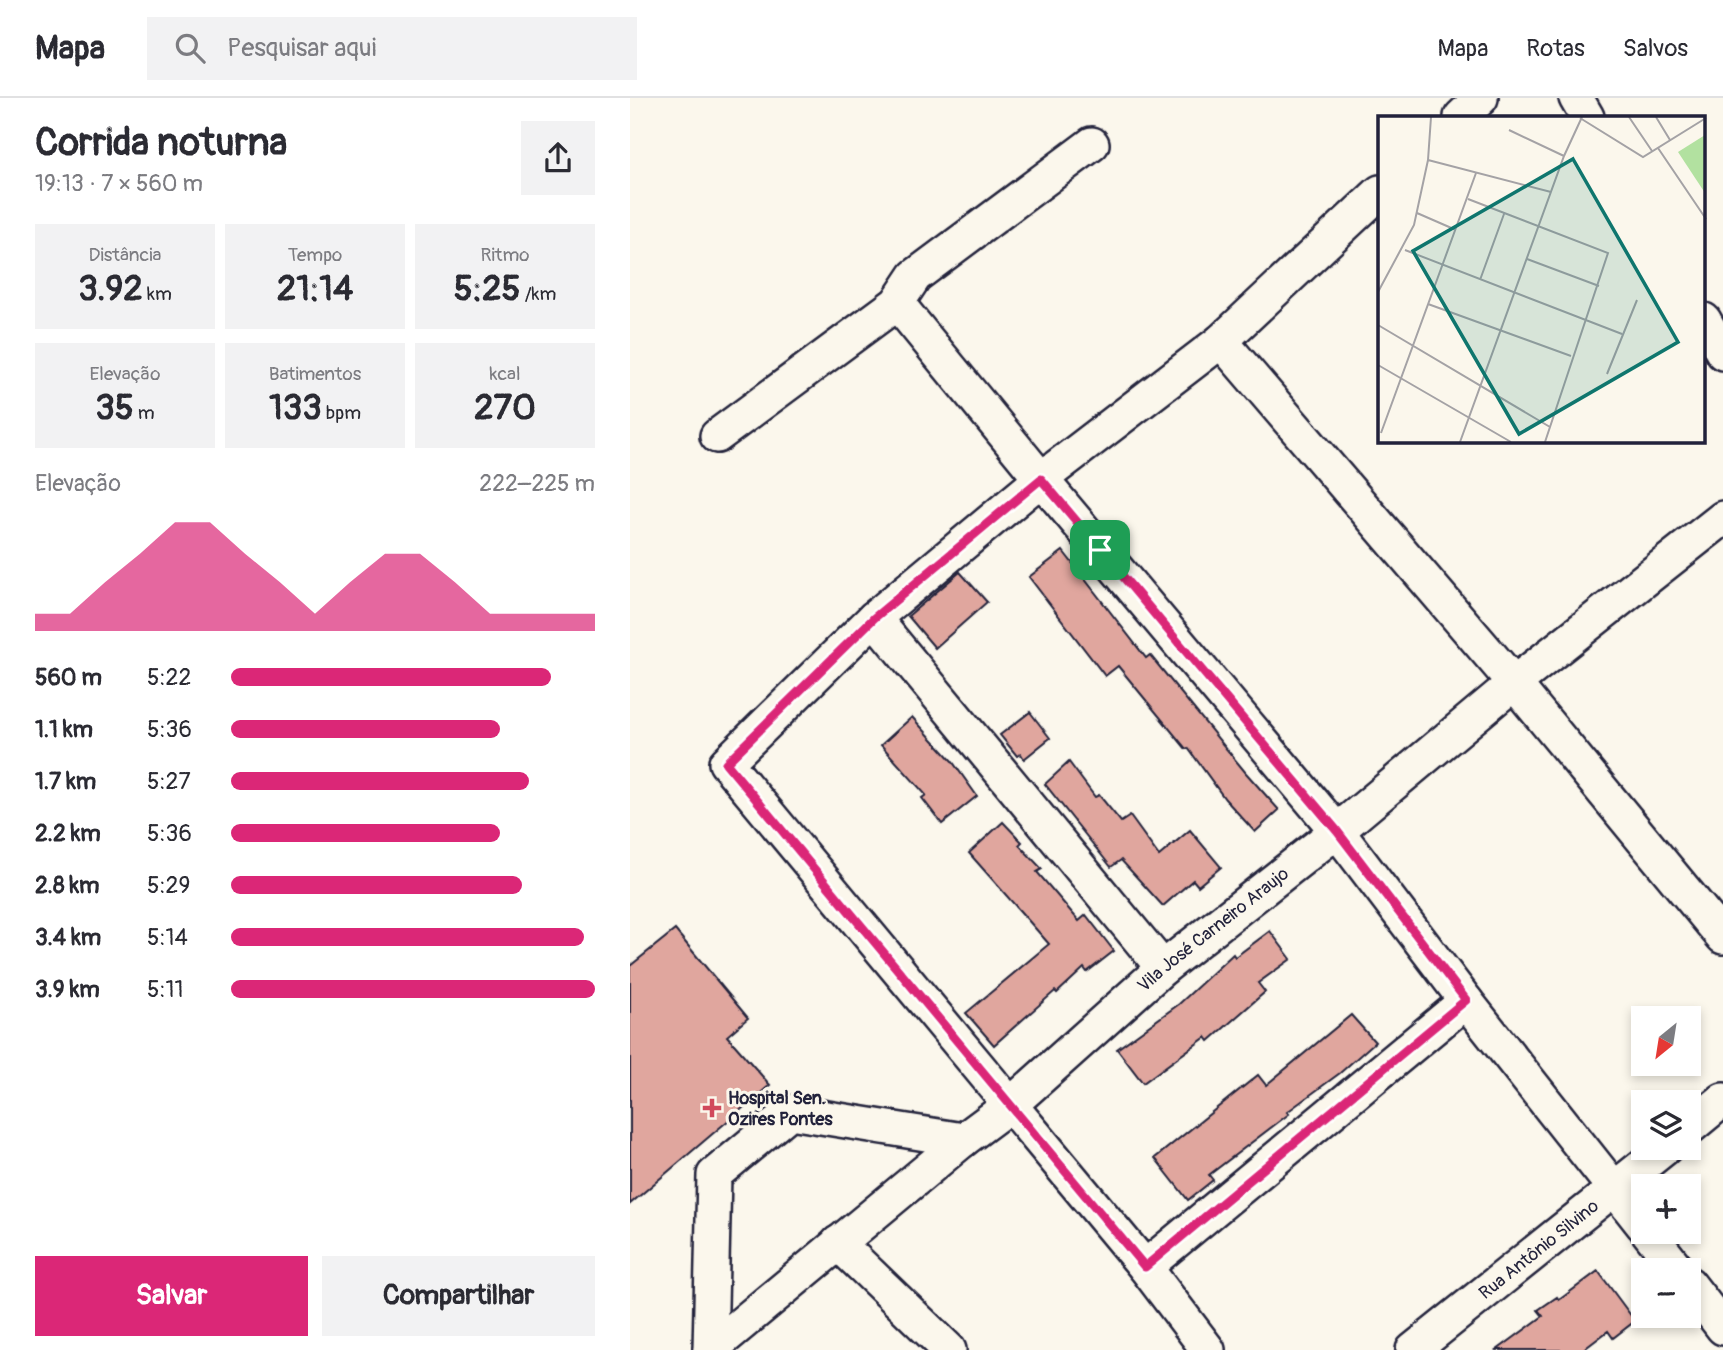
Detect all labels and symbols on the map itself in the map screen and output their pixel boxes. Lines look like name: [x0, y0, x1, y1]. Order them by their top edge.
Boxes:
inset map: [1378, 116, 1706, 443]
pin: [1070, 520, 1130, 580]
street label: Vila José Carneiro Araujo: [1133, 862, 1294, 997]
north arrow: [1631, 1006, 1701, 1076]
place label: Hospital Sen. Ozires Pontes: [728, 1087, 833, 1131]
marker: Hospital Sen. Ozires Pontes: [702, 1098, 722, 1118]
street label: Rua Antônio Silvino: [1474, 1194, 1603, 1304]

